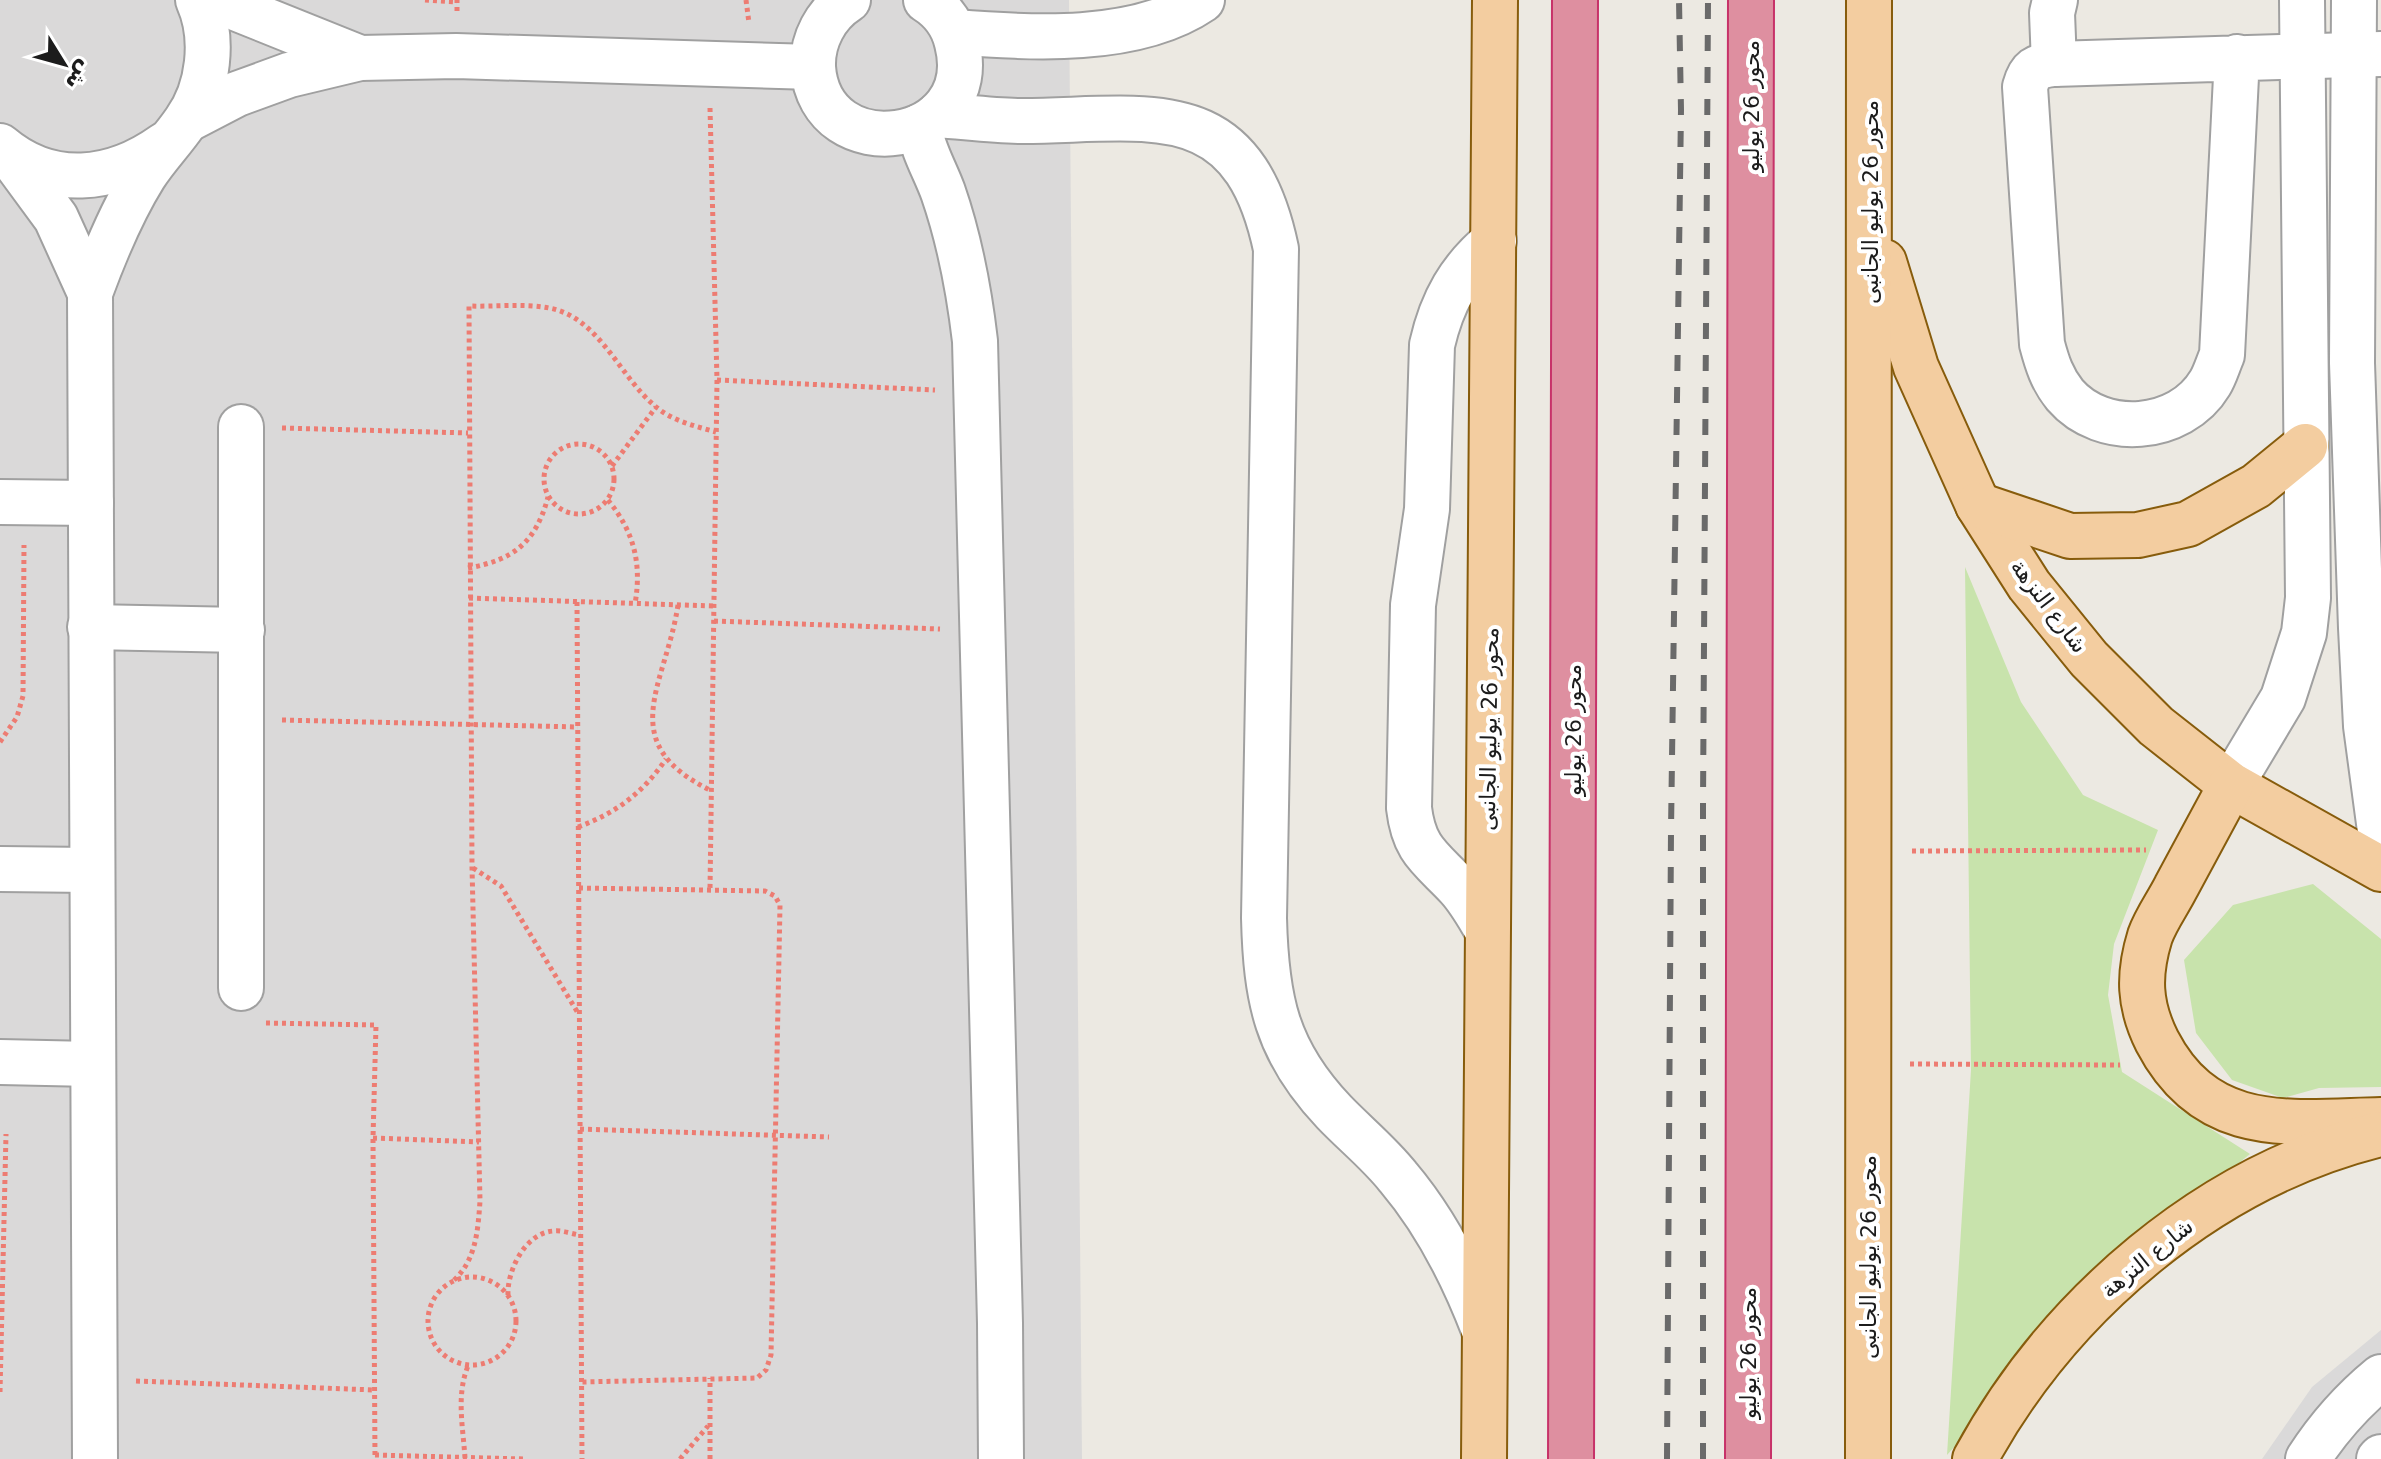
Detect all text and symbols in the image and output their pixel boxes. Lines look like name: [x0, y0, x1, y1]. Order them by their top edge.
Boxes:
north arrow: [24, 24, 104, 104]
street label: محور 26 يوليو: [1739, 40, 1764, 173]
text: ش: [60, 56, 99, 95]
street label: محور 26 يوليو الجانبى: [1858, 100, 1883, 304]
street label: شارع النزهة: [2006, 554, 2092, 658]
street label: محور 26 يوليو الجانبى: [1475, 627, 1503, 831]
street label: محور 26 يوليو: [1561, 664, 1586, 797]
street label: محور 26 يوليو الجانبى: [1856, 1155, 1881, 1359]
street label: شارع النزهة: [2096, 1213, 2198, 1303]
street label: محور 26 يوليو: [1736, 1287, 1761, 1420]

